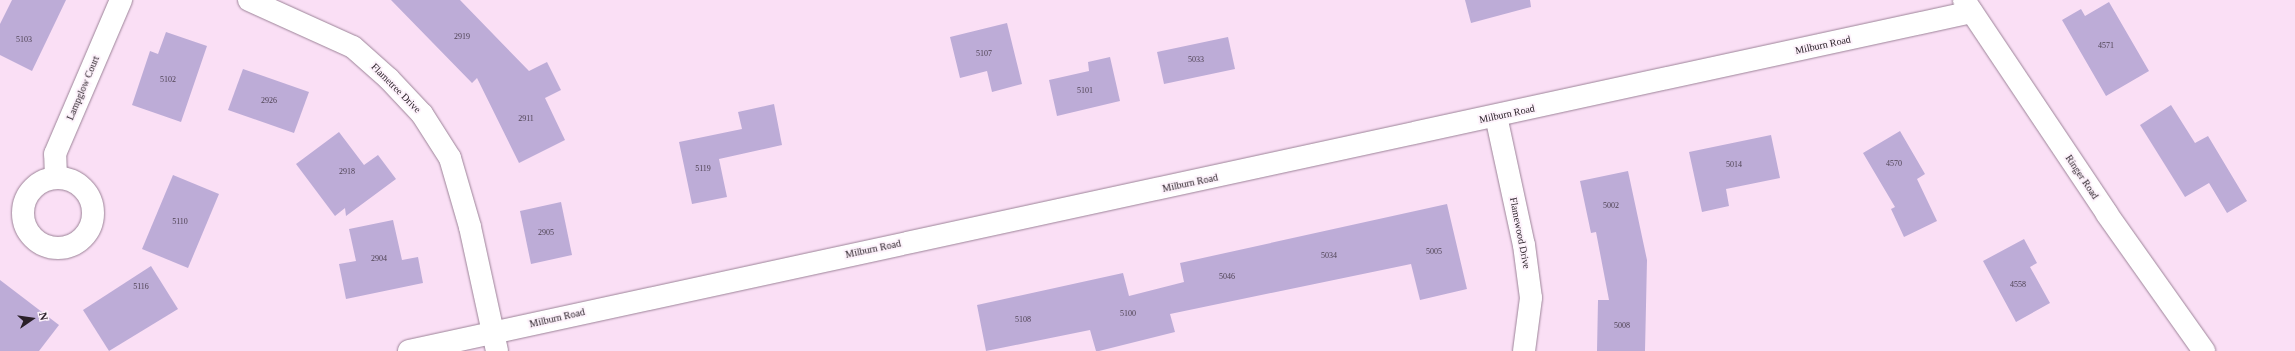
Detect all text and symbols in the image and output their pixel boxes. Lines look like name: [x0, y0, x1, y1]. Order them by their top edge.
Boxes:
house number: 2919: [454, 32, 470, 42]
street label: Milburn Road: [1794, 33, 1852, 57]
house number: 5103: [16, 35, 32, 45]
house number: 4571: [2098, 41, 2114, 51]
house number: 5107: [976, 49, 992, 59]
street label: Lampglow Court: [64, 54, 102, 122]
house number: 5033: [1188, 55, 1204, 65]
street label: Flametree Drive: [369, 61, 423, 115]
house number: 5102: [160, 75, 176, 85]
house number: 5101: [1077, 86, 1093, 96]
house number: 2926: [261, 96, 277, 106]
street label: Milburn Road: [1478, 102, 1536, 126]
house number: 2911: [518, 114, 534, 124]
street label: Ringer Road: [2063, 153, 2101, 201]
house number: 4570: [1886, 159, 1902, 169]
house number: 5014: [1726, 160, 1742, 170]
house number: 5119: [695, 164, 711, 174]
house number: 2918: [339, 167, 355, 177]
street label: Milburn Road: [1161, 171, 1219, 195]
street label: Flamewood Drive: [1507, 196, 1533, 270]
house number: 5002: [1603, 201, 1619, 211]
house number: 5110: [172, 217, 188, 227]
house number: 2905: [538, 228, 554, 238]
street label: Milburn Road: [844, 237, 902, 261]
house number: 5005: [1426, 247, 1442, 257]
house number: 5034: [1321, 251, 1337, 261]
house number: 2904: [371, 254, 387, 264]
house number: 5046: [1219, 272, 1235, 282]
house number: 4558: [2010, 280, 2026, 290]
house number: 5116: [133, 282, 149, 292]
north arrow: [12, 299, 52, 339]
street label: Milburn Road: [528, 306, 586, 330]
house number: 5100: [1120, 309, 1136, 319]
text: N: [37, 311, 50, 322]
house number: 5108: [1015, 315, 1031, 325]
house number: 5008: [1614, 321, 1630, 331]

